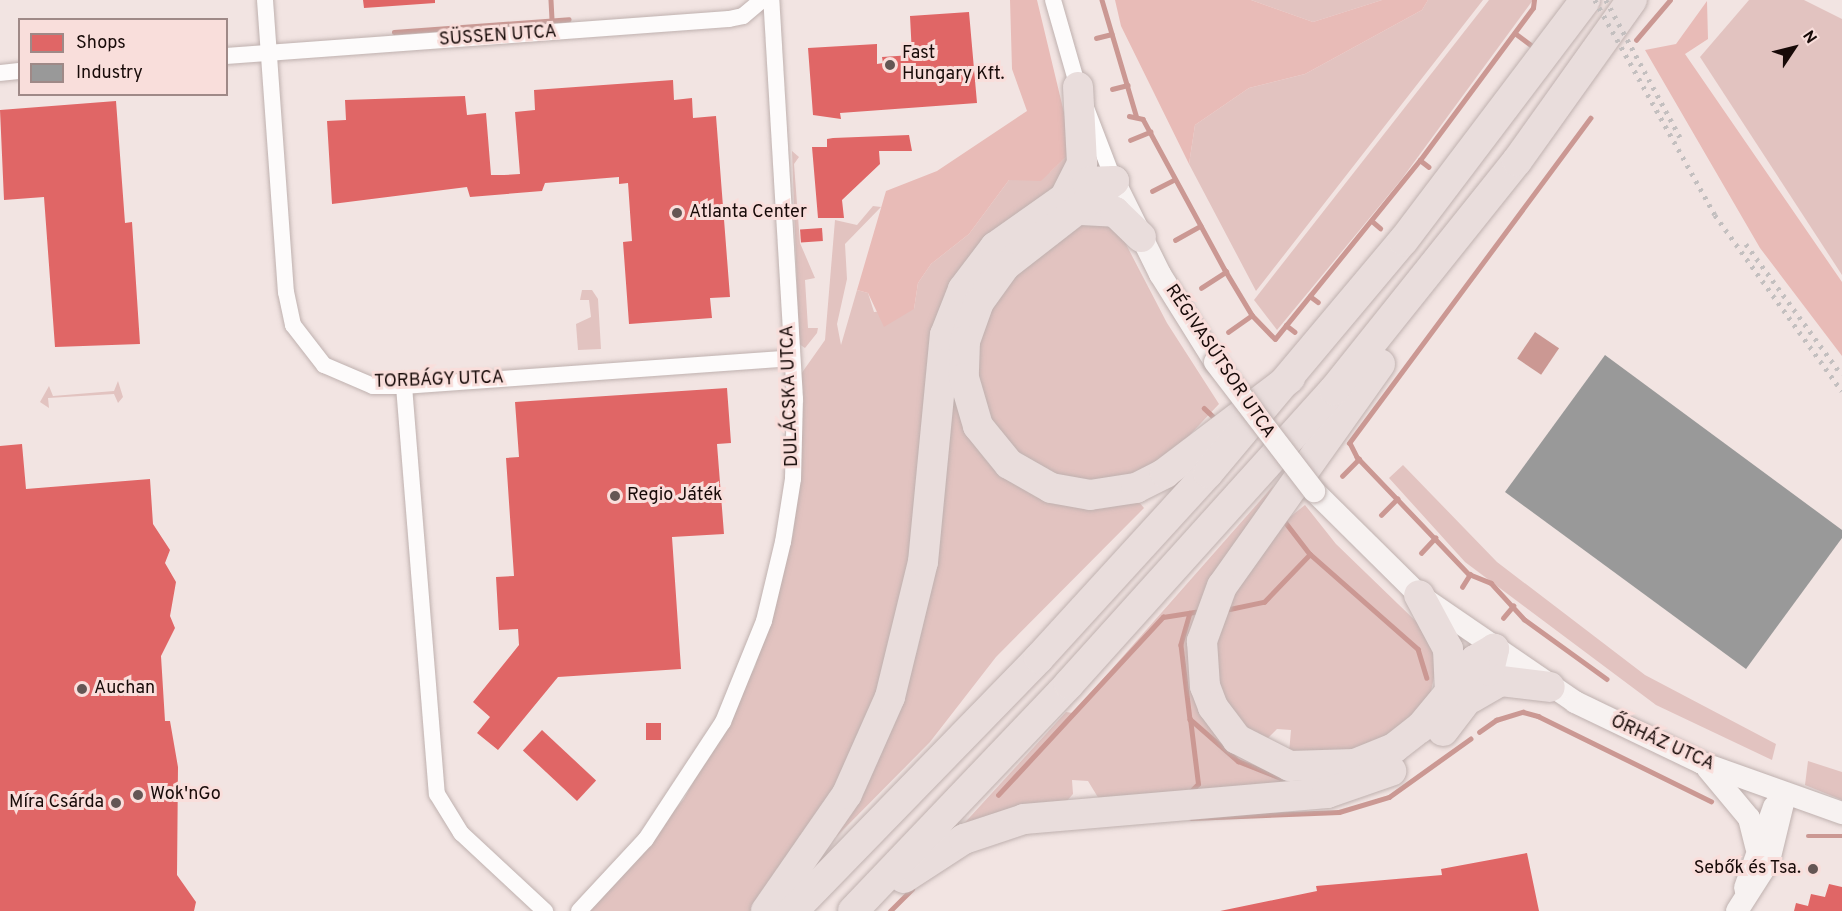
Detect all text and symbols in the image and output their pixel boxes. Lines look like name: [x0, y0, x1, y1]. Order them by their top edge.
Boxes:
legend: [18, 18, 228, 96]
north arrow: [1764, 18, 1824, 78]
street label: SÜSSEN UTCA: [438, 22, 558, 52]
text: N: [1797, 27, 1820, 48]
text: Shops: [76, 32, 126, 55]
place label: Fast Hungary Kft.: [902, 44, 1004, 86]
marker: Fast Hungary Kft.: [883, 58, 897, 72]
text: Industry: [76, 62, 143, 85]
place label: Atlanta Center: [689, 202, 807, 224]
marker: Atlanta Center: [670, 206, 684, 220]
street label: RÉGIVASÚTSOR UTCA: [1159, 281, 1279, 443]
street label: DULÁCSKA UTCA: [778, 324, 804, 468]
street label: TORBÁGY UTCA: [373, 368, 505, 394]
place label: Regio Játék: [627, 485, 723, 507]
marker: Regio Játék: [608, 489, 622, 503]
place label: Auchan: [94, 678, 155, 700]
marker: Auchan: [75, 682, 89, 696]
street label: ŐRHÁZ UTCA: [1607, 712, 1717, 776]
place label: Wok'nGo: [150, 784, 221, 806]
marker: Wok'nGo: [131, 788, 145, 802]
place label: Míra Csárda: [9, 792, 104, 814]
marker: Míra Csárda: [109, 796, 123, 810]
place label: Sebők és Tsa.: [1693, 858, 1801, 880]
marker: Sebők és Tsa.: [1806, 862, 1820, 876]

